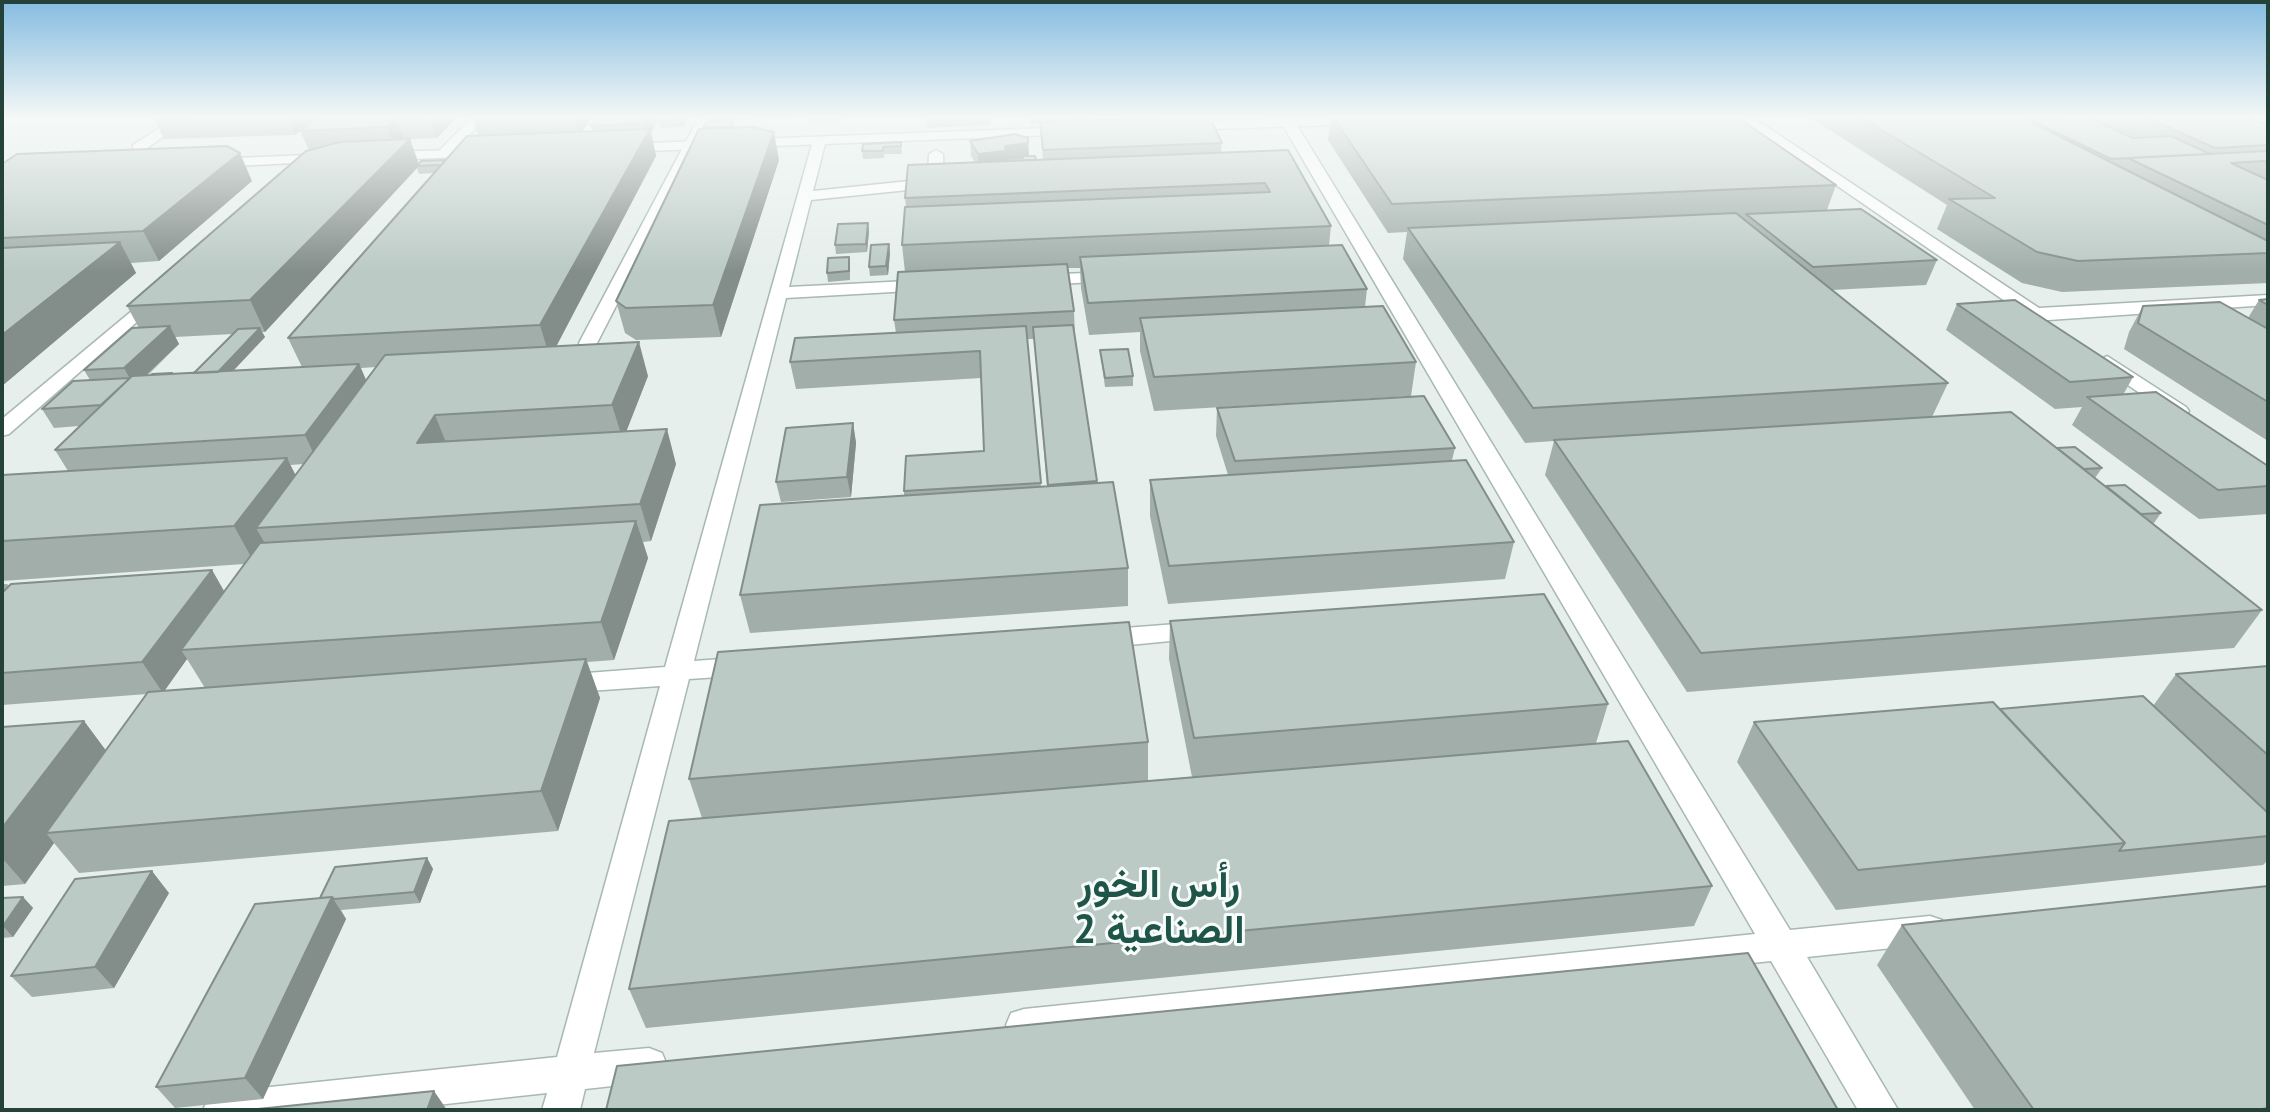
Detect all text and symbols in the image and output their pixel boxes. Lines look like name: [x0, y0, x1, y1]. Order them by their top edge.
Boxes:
district label: رأس الخور الصناعية 2: [1073, 862, 1245, 956]

